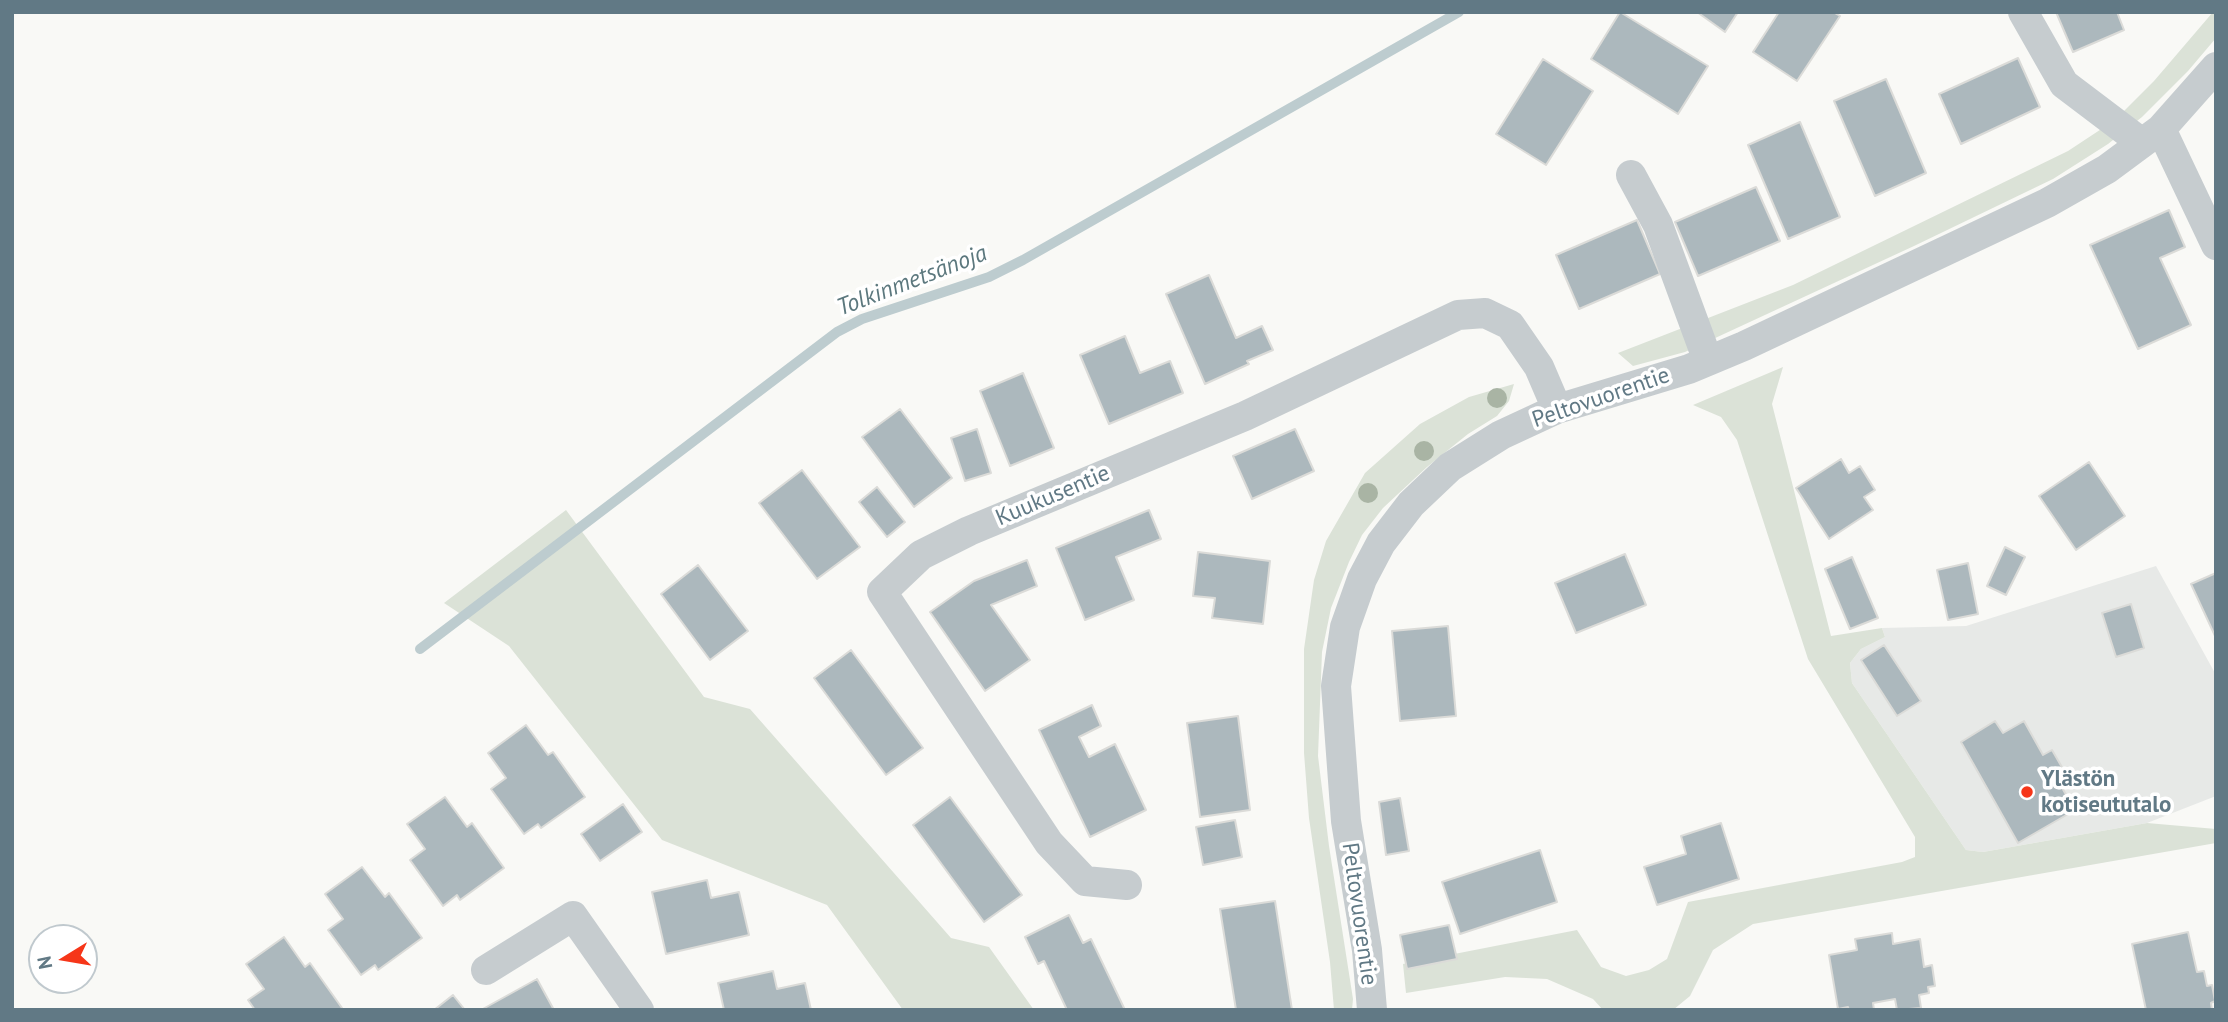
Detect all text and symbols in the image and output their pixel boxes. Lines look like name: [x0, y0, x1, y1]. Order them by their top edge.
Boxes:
water label: Tolkinmetsänoja: [833, 239, 991, 323]
street label: Peltovuorentie: [1529, 362, 1673, 434]
street label: Kuukusentie: [992, 460, 1114, 532]
place label: Ylästön kotiseututalo: [2041, 765, 2171, 819]
marker: Ylästön kotiseututalo: [2019, 784, 2035, 800]
street label: Peltovuorentie: [1335, 841, 1383, 987]
north arrow: [28, 924, 98, 994]
text: N: [31, 954, 57, 971]

